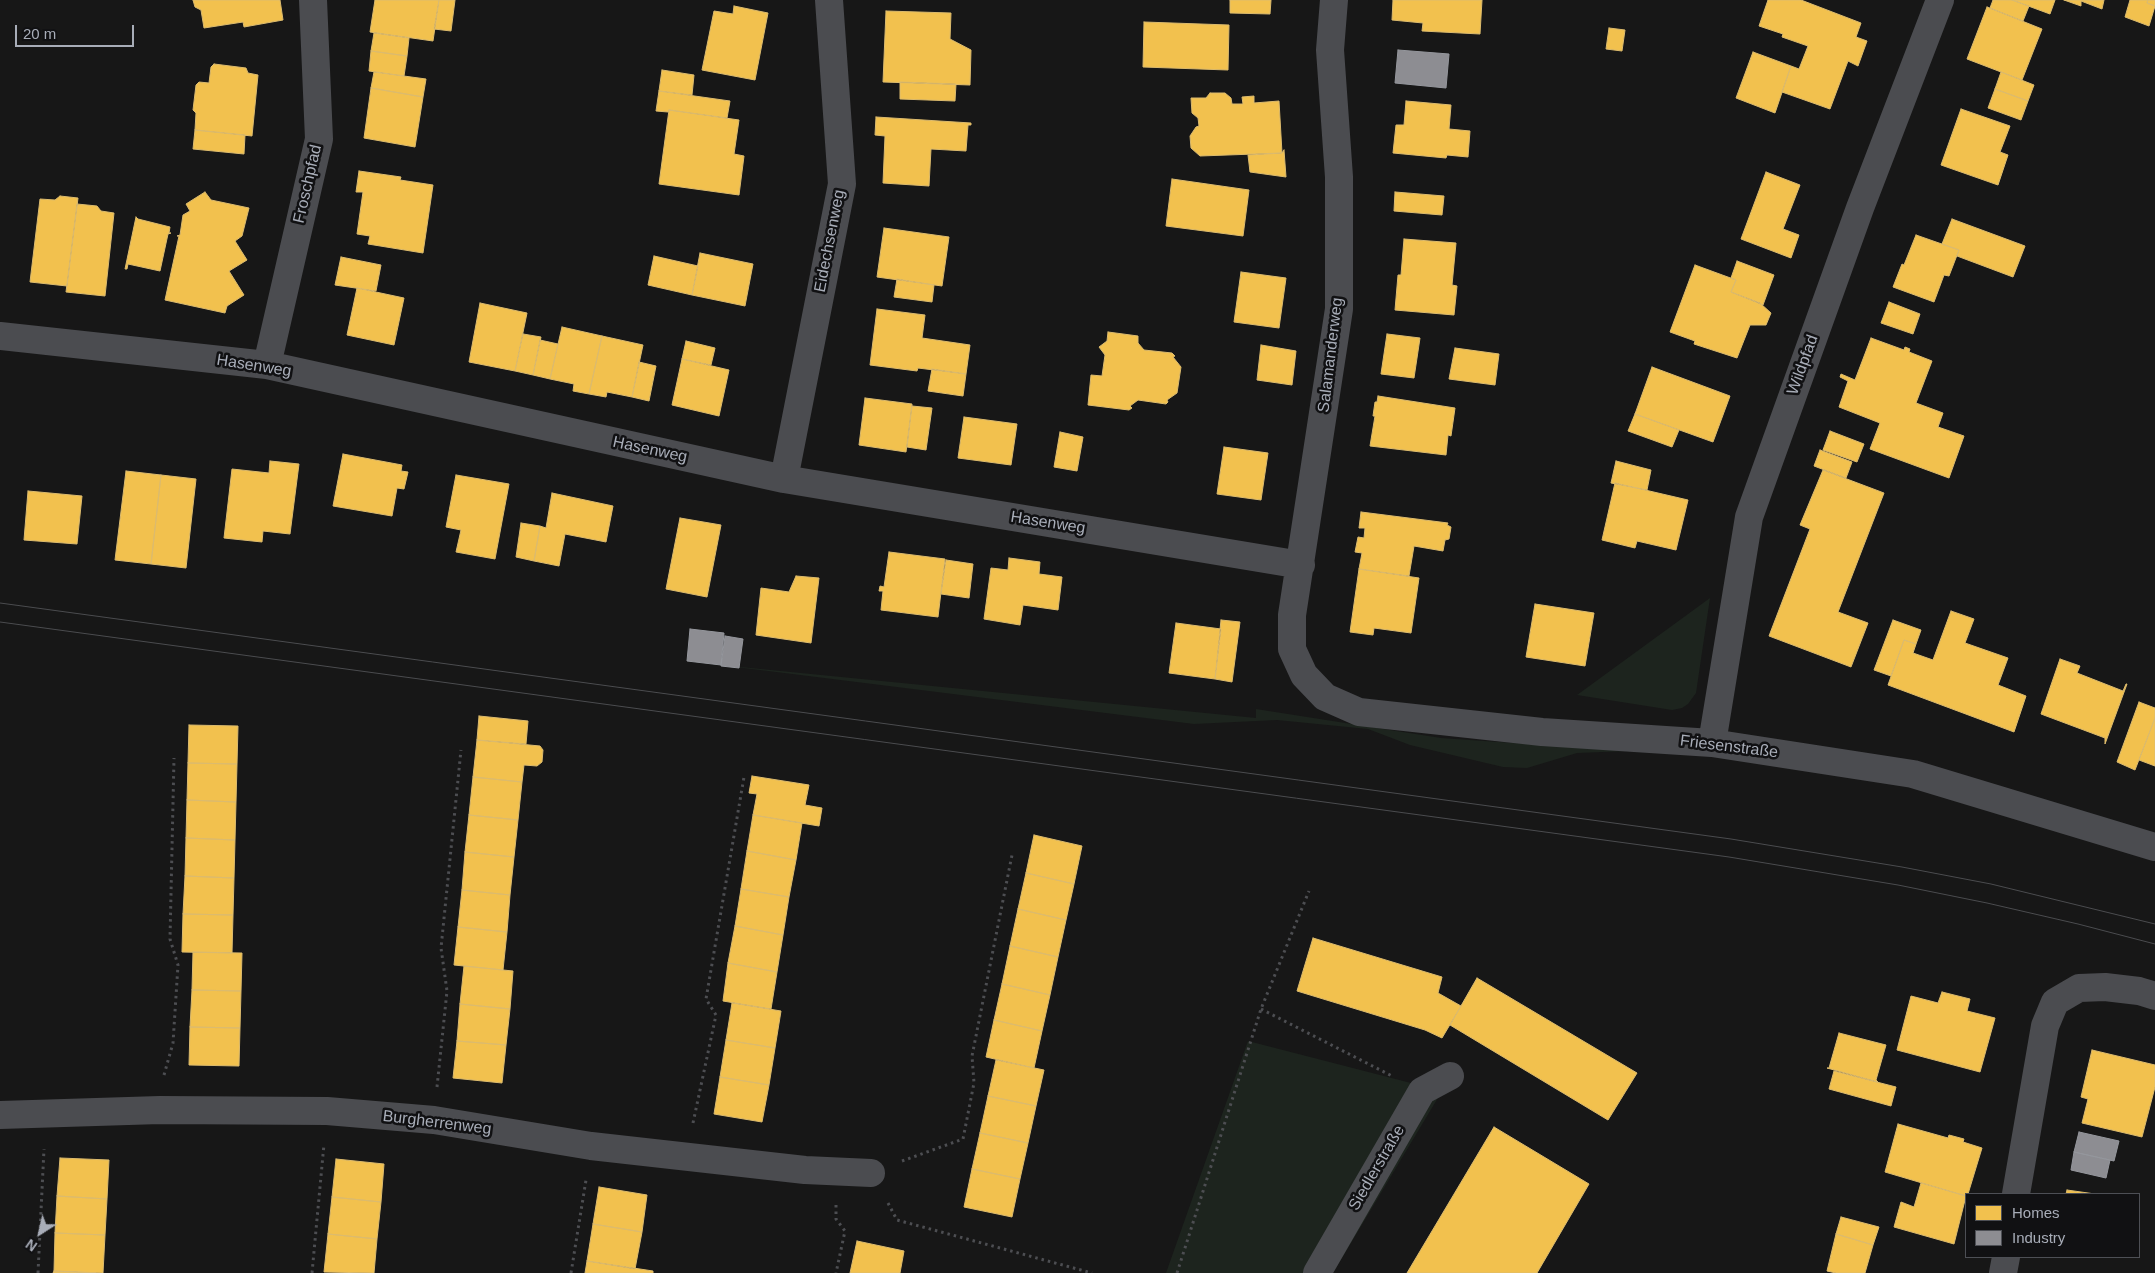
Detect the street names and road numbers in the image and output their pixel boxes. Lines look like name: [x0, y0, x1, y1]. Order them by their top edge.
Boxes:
street label: Froschpfad: [290, 143, 326, 225]
street label: Eidechsenweg: [811, 188, 849, 294]
street label: Salamanderweg: [1314, 296, 1348, 414]
street label: Wildpfad: [1783, 332, 1823, 398]
street label: Hasenweg: [215, 351, 293, 381]
street label: Hasenweg: [611, 433, 689, 467]
street label: Hasenweg: [1009, 508, 1087, 538]
street label: Friesenstraße: [1679, 731, 1779, 763]
street label: Burgherrenweg: [382, 1107, 492, 1139]
street label: Siedlerstraße: [1345, 1122, 1409, 1214]

